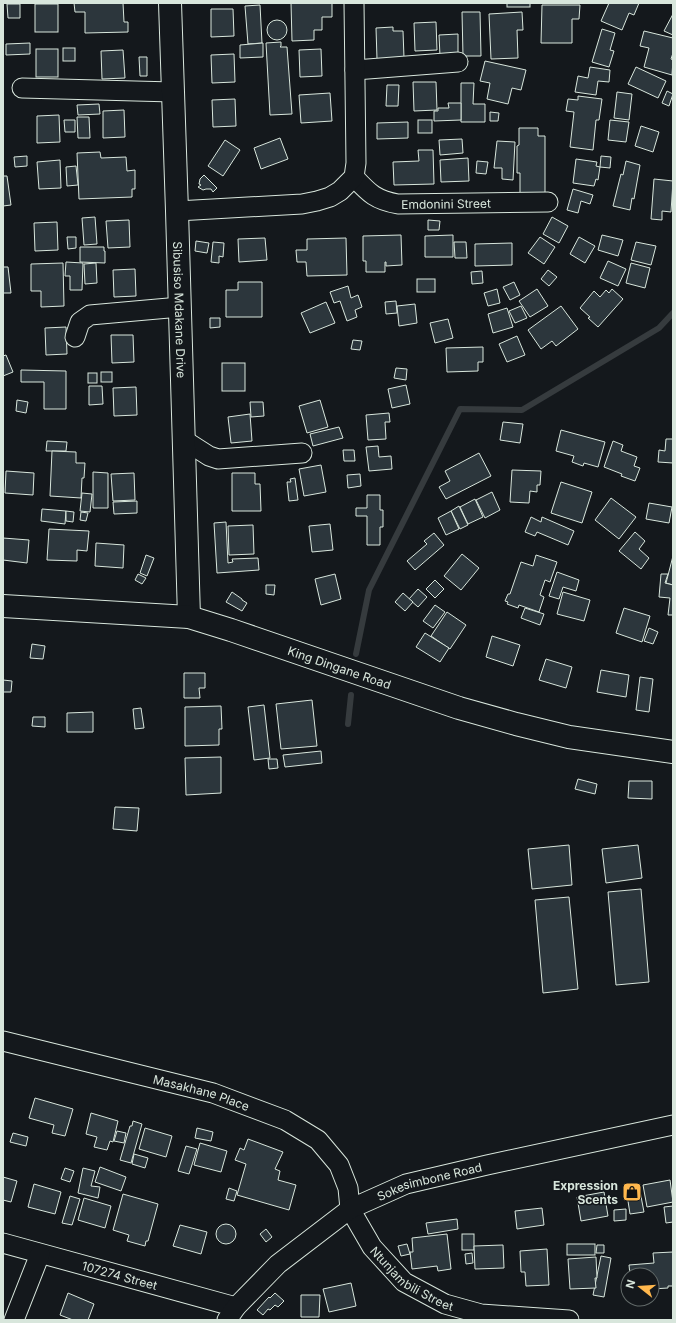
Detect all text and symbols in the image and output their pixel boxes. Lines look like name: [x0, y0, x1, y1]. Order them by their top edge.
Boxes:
street label: Emdonini Street: [401, 195, 491, 211]
street label: Sibusiso Mdakane Drive: [170, 241, 189, 378]
street label: King Dingane Road: [286, 643, 393, 692]
street label: Masakhane Place: [152, 1071, 252, 1114]
street label: Sokesimbone Road: [374, 1159, 483, 1204]
place label: Expression Scents: [553, 1178, 618, 1207]
shop icon: Expression Scents: [621, 1181, 643, 1203]
street label: Ntunjambili Street: [367, 1243, 455, 1313]
street label: 107274 Street: [80, 1258, 159, 1293]
north arrow: [620, 1267, 660, 1307]
text: N: [623, 1278, 638, 1290]

